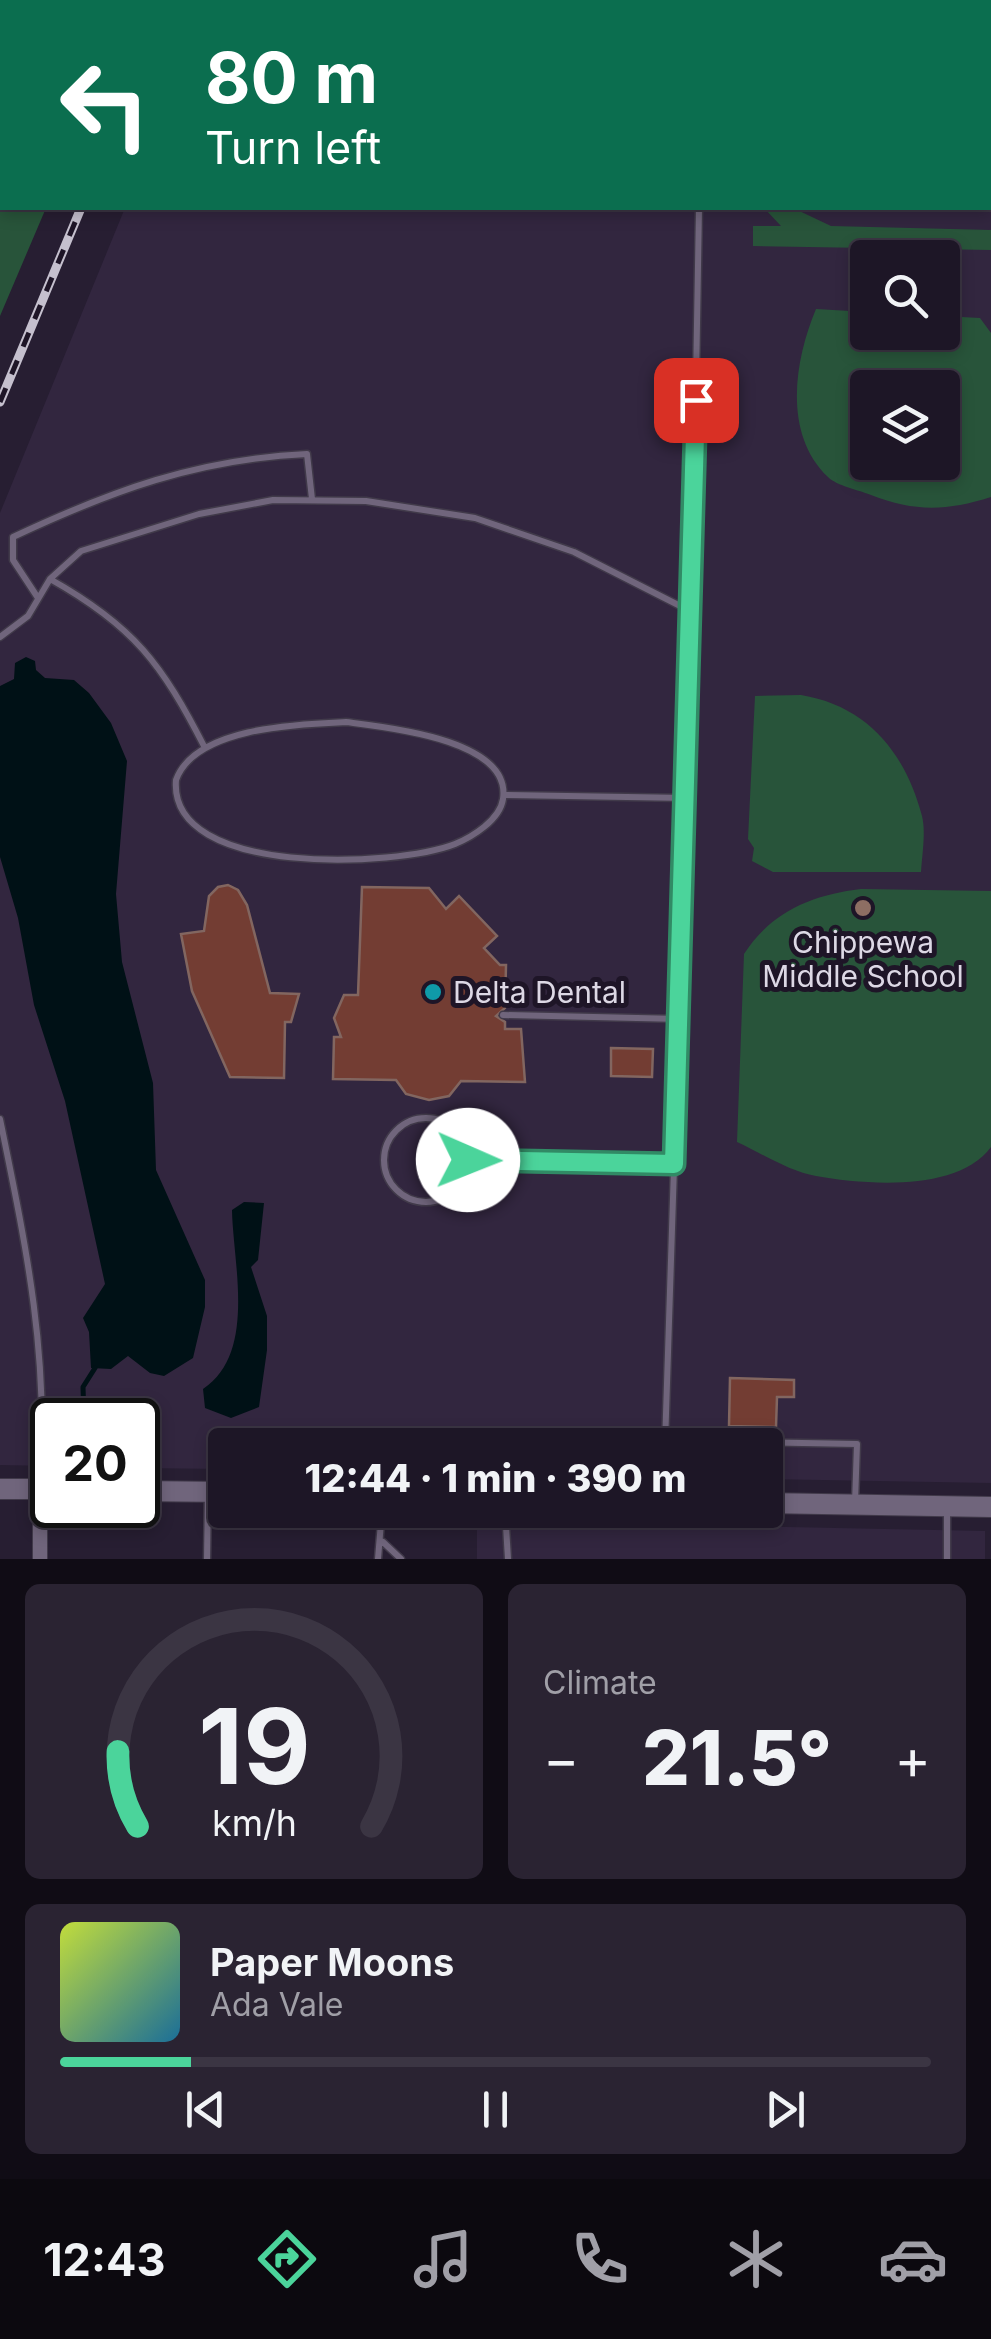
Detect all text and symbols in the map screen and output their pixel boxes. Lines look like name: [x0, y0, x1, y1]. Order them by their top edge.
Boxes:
text: 80 m: [205, 35, 378, 120]
icon: left: [40, 40, 170, 170]
text: Turn left: [205, 120, 381, 175]
map controls: [850, 240, 960, 480]
button: search: [850, 240, 960, 350]
pin: [654, 358, 739, 443]
button: layers: [850, 370, 960, 480]
icon: arrive: [669, 373, 724, 428]
marker: Chippewa Middle School: [852, 897, 874, 919]
place label: Chippewa Middle School: [762, 924, 964, 994]
place label: Delta Dental: [453, 974, 626, 1010]
marker: Delta Dental: [422, 981, 444, 1003]
position arrow: [416, 1108, 520, 1212]
speed limit sign: 20: [30, 1398, 160, 1528]
text: 12:44 · 1 min · 390 m: [305, 1455, 686, 1501]
text: Climate: [543, 1663, 657, 1702]
text: 19: [198, 1683, 310, 1809]
text: 21.5°: [642, 1712, 832, 1803]
text: −: [543, 1726, 579, 1792]
text: +: [895, 1726, 931, 1792]
text: km/h: [212, 1801, 296, 1845]
text: Paper Moons: [210, 1939, 454, 1985]
text: Ada Vale: [210, 1985, 343, 2024]
icon: previous: [178, 2082, 233, 2137]
icon: pause: [468, 2082, 523, 2137]
icon: next: [758, 2082, 813, 2137]
icon: directions: [252, 2224, 322, 2294]
icon: music: [408, 2224, 478, 2294]
icon: phone: [565, 2224, 635, 2294]
icon: climate: [721, 2224, 791, 2294]
icon: car: [878, 2224, 948, 2294]
text: 12:43: [43, 2232, 165, 2287]

